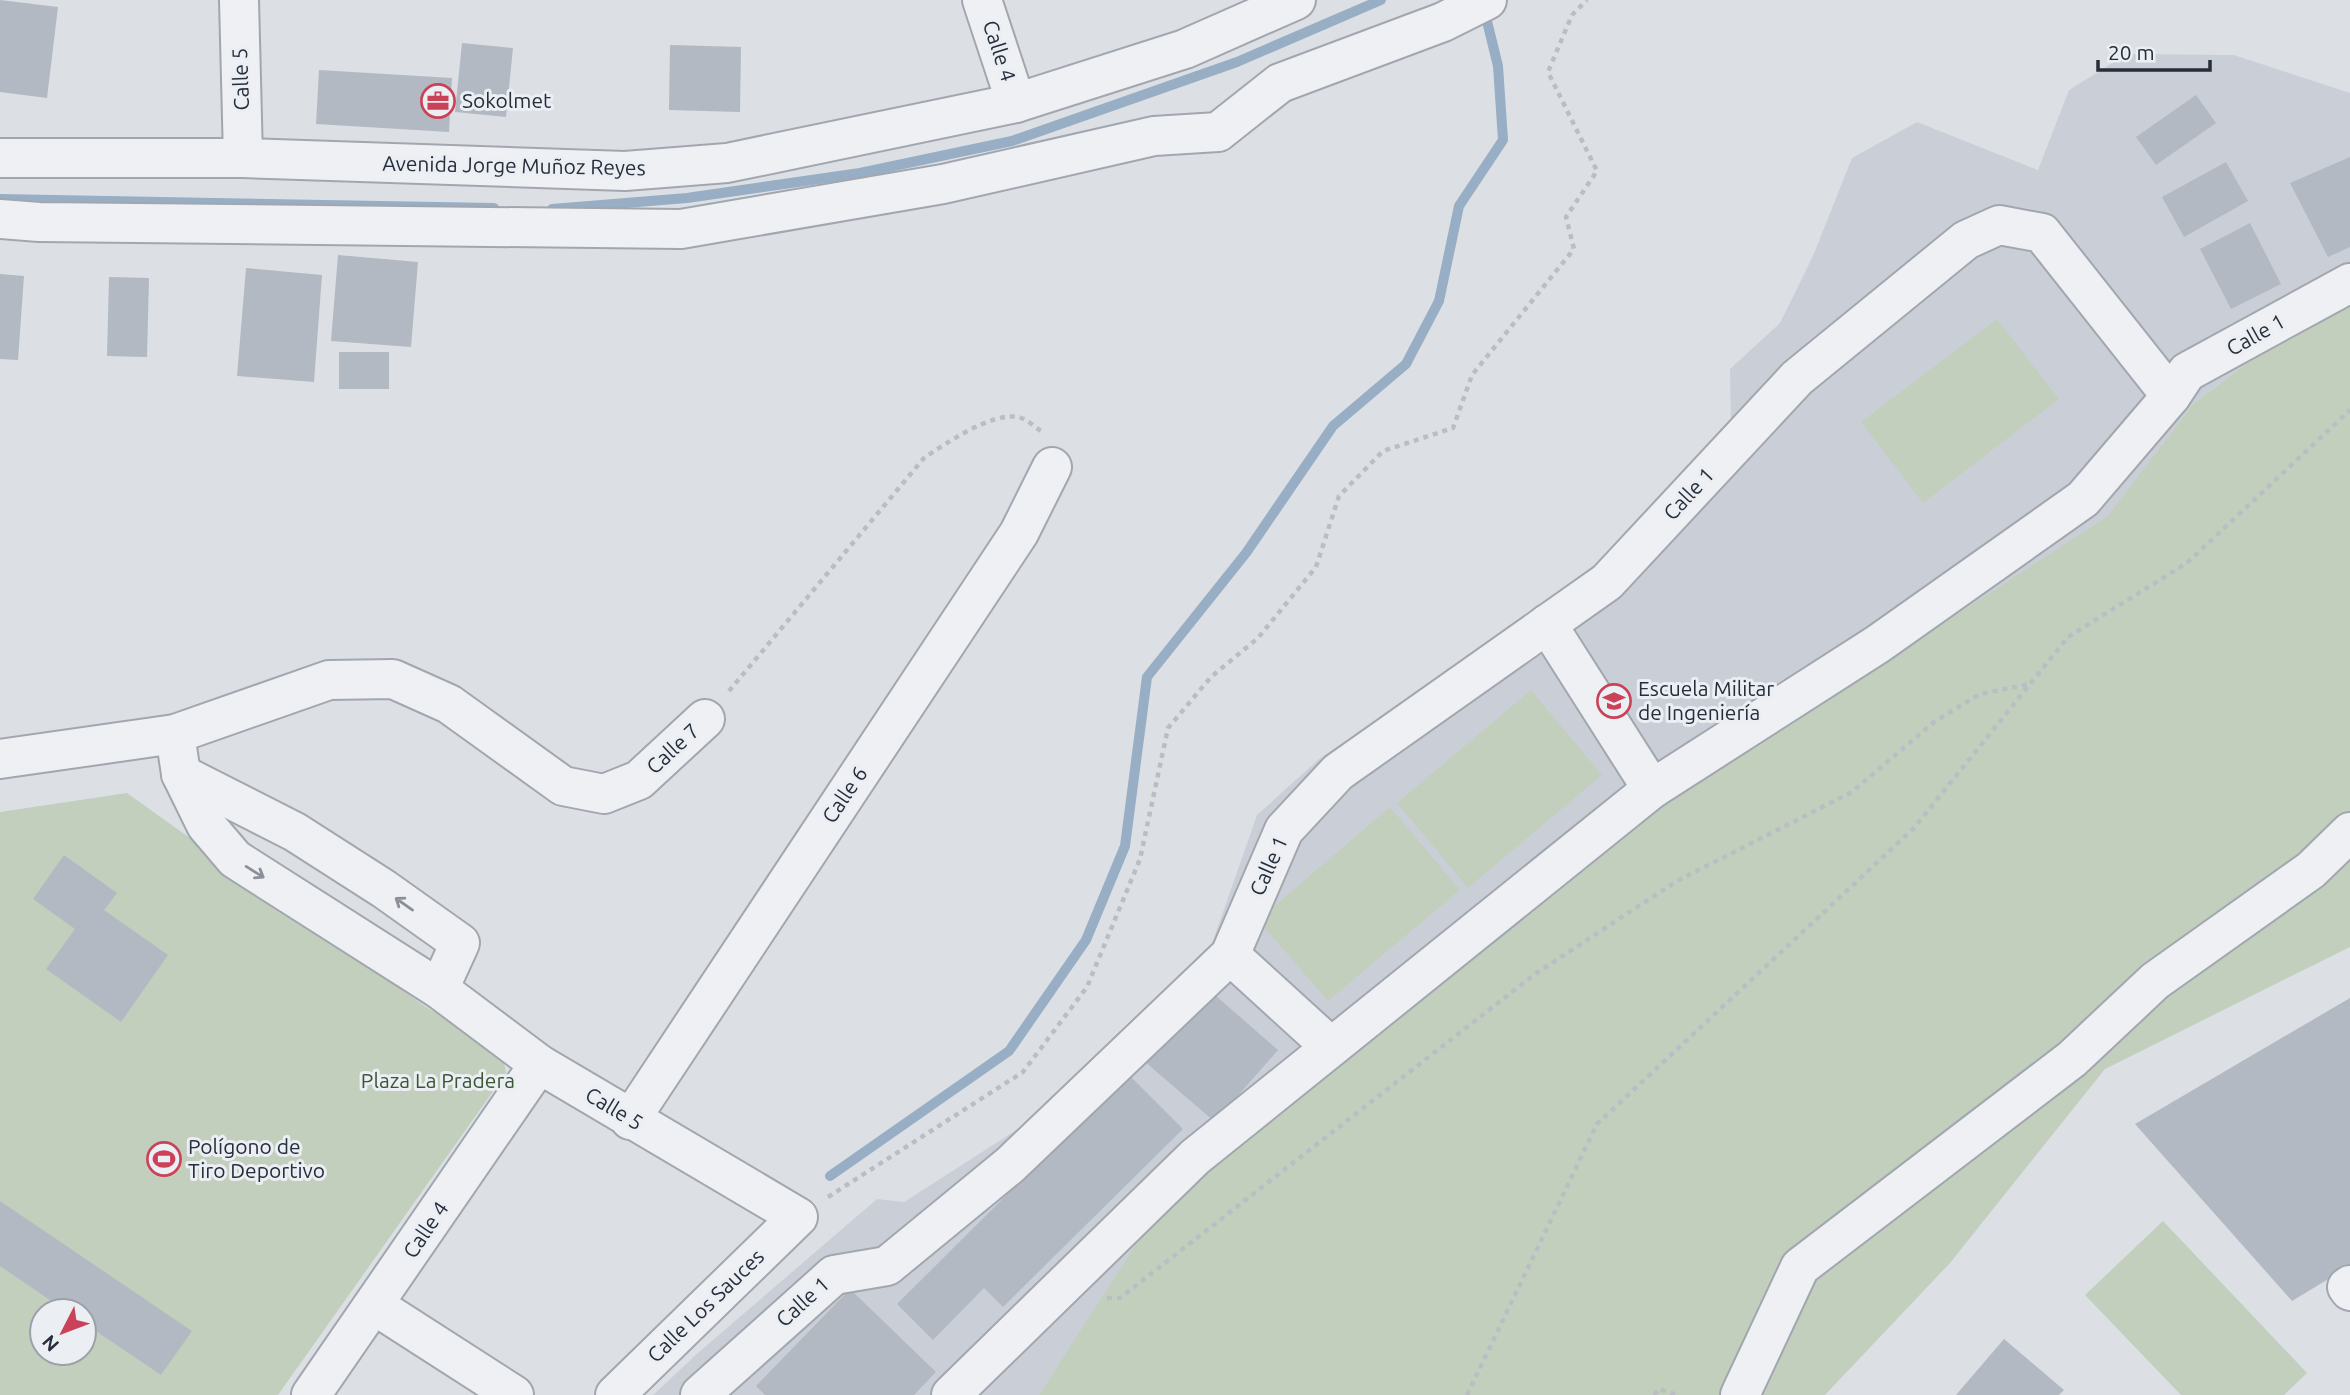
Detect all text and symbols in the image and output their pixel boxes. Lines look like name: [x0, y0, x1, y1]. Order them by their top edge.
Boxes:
street label: Calle 4: [979, 17, 1021, 84]
scale bar: [2098, 28, 2210, 72]
text: 20 m: [2108, 40, 2155, 64]
street label: Calle 5: [227, 47, 253, 111]
office icon: Sokolmet: [419, 82, 457, 120]
place label: Sokolmet: [462, 88, 551, 112]
street label: Avenida Jorge Muñoz Reyes: [382, 151, 646, 179]
street label: Calle 1: [2222, 308, 2289, 360]
street label: Calle 1: [1658, 462, 1719, 525]
place label: Escuela Militar de Ingeniería: [1638, 676, 1774, 724]
school or university icon: Escuela Militar de Ingeniería: [1595, 682, 1633, 720]
street label: Calle 7: [641, 718, 704, 779]
street label: Calle 6: [817, 762, 872, 827]
street label: Calle 1: [1244, 832, 1292, 899]
one-way arrow: [244, 865, 264, 879]
one-way arrow: [395, 897, 414, 911]
park label: Plaza La Pradera: [361, 1068, 515, 1092]
street label: Calle 5: [581, 1082, 648, 1135]
place label: Polígono de Tiro Deportivo: [188, 1134, 325, 1182]
sports icon: Polígono de Tiro Deportivo: [145, 1140, 183, 1178]
street label: Calle 4: [398, 1197, 453, 1262]
street label: Calle Los Sauces: [642, 1244, 768, 1367]
street label: Calle 1: [771, 1271, 834, 1331]
north arrow: [28, 1297, 98, 1367]
text: N: [37, 1331, 63, 1356]

